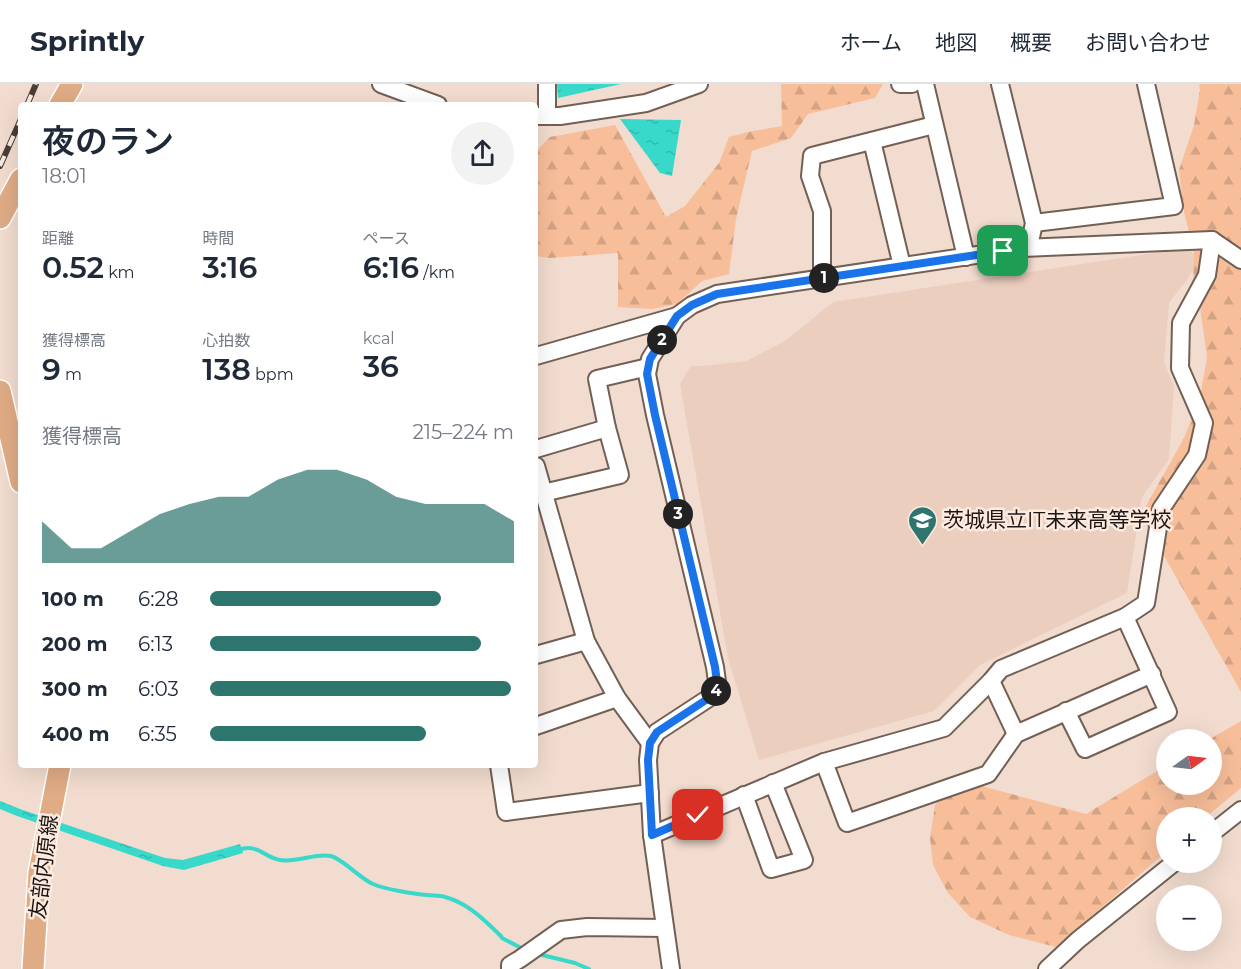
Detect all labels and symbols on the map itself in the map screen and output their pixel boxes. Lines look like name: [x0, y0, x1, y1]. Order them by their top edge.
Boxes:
pin: [977, 225, 1028, 276]
pin: 1: [809, 263, 839, 293]
pin: 2: [647, 325, 677, 355]
pin: 3: [663, 499, 693, 529]
school or university icon: 茨城県立IT未来高等学校: [906, 504, 938, 546]
place label: 茨城県立IT未来高等学校: [943, 507, 1171, 532]
pin: 4: [701, 676, 731, 706]
north arrow: [1156, 729, 1222, 795]
pin: [672, 789, 723, 840]
street label: 友部内原線: [25, 813, 62, 921]

